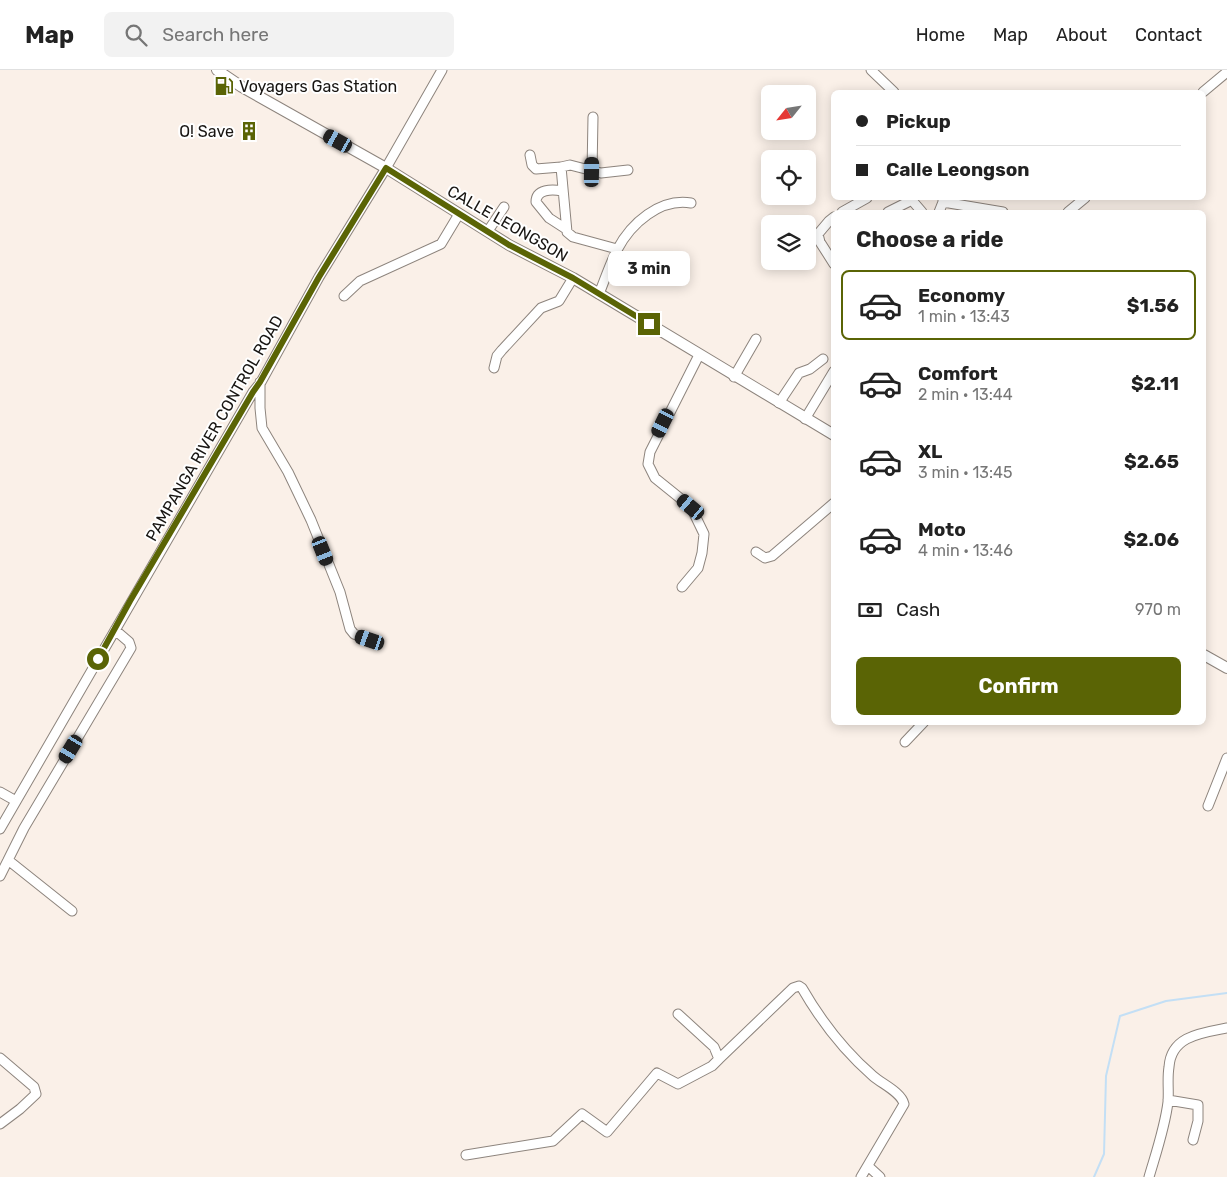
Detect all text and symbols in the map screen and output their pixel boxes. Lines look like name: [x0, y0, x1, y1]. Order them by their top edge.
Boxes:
search box: [104, 12, 454, 57]
text: Map: [25, 21, 74, 49]
icon: search: [122, 21, 150, 49]
text: Search here: [162, 23, 269, 46]
text: Home: [916, 24, 965, 46]
text: Map: [993, 24, 1028, 46]
text: About: [1056, 24, 1107, 46]
text: Contact: [1135, 24, 1202, 46]
fuel station icon: Voyagers Gas Station: [213, 75, 235, 97]
place label: Voyagers Gas Station: [239, 77, 397, 96]
north arrow: [761, 85, 816, 140]
map controls: [761, 85, 816, 270]
text: Pickup: [886, 110, 951, 133]
building icon: O! Save: [238, 120, 260, 142]
place label: O! Save: [179, 122, 234, 141]
car: [321, 127, 354, 155]
button: locate: [761, 150, 816, 205]
car: [584, 157, 599, 187]
text: Calle Leongson: [886, 158, 1030, 181]
street label: CALLE LEONGSON: [444, 181, 571, 266]
button: layers: [761, 215, 816, 270]
text: Choose a ride: [856, 226, 1003, 253]
callout: 3 min: [608, 252, 690, 286]
text: 3 min: [627, 259, 671, 278]
icon: car: [858, 283, 903, 328]
text: Economy: [918, 284, 1005, 307]
text: $1.56: [1127, 294, 1179, 317]
text: 1 min · 13:43: [918, 307, 1010, 326]
street label: PAMPANGA RIVER CONTROL ROAD: [142, 312, 287, 544]
route end: [638, 313, 660, 335]
icon: car: [858, 361, 903, 406]
text: Comfort: [918, 362, 998, 385]
text: $2.11: [1131, 372, 1179, 395]
text: 2 min · 13:44: [918, 385, 1013, 404]
car: [649, 406, 676, 440]
icon: car: [858, 439, 903, 484]
text: XL: [918, 440, 942, 463]
text: $2.65: [1124, 450, 1179, 473]
text: 3 min · 13:45: [918, 463, 1012, 482]
car: [674, 492, 707, 522]
icon: car: [858, 517, 903, 562]
text: Moto: [918, 518, 966, 541]
text: $2.06: [1123, 528, 1179, 551]
car: [310, 534, 335, 568]
text: 4 min · 13:46: [918, 541, 1013, 560]
icon: cash: [856, 596, 884, 624]
text: Cash: [896, 598, 940, 621]
text: 970 m: [1135, 600, 1181, 619]
car: [353, 628, 386, 652]
route start: [87, 648, 109, 670]
button: Confirm: [856, 657, 1181, 715]
car: [56, 732, 85, 766]

